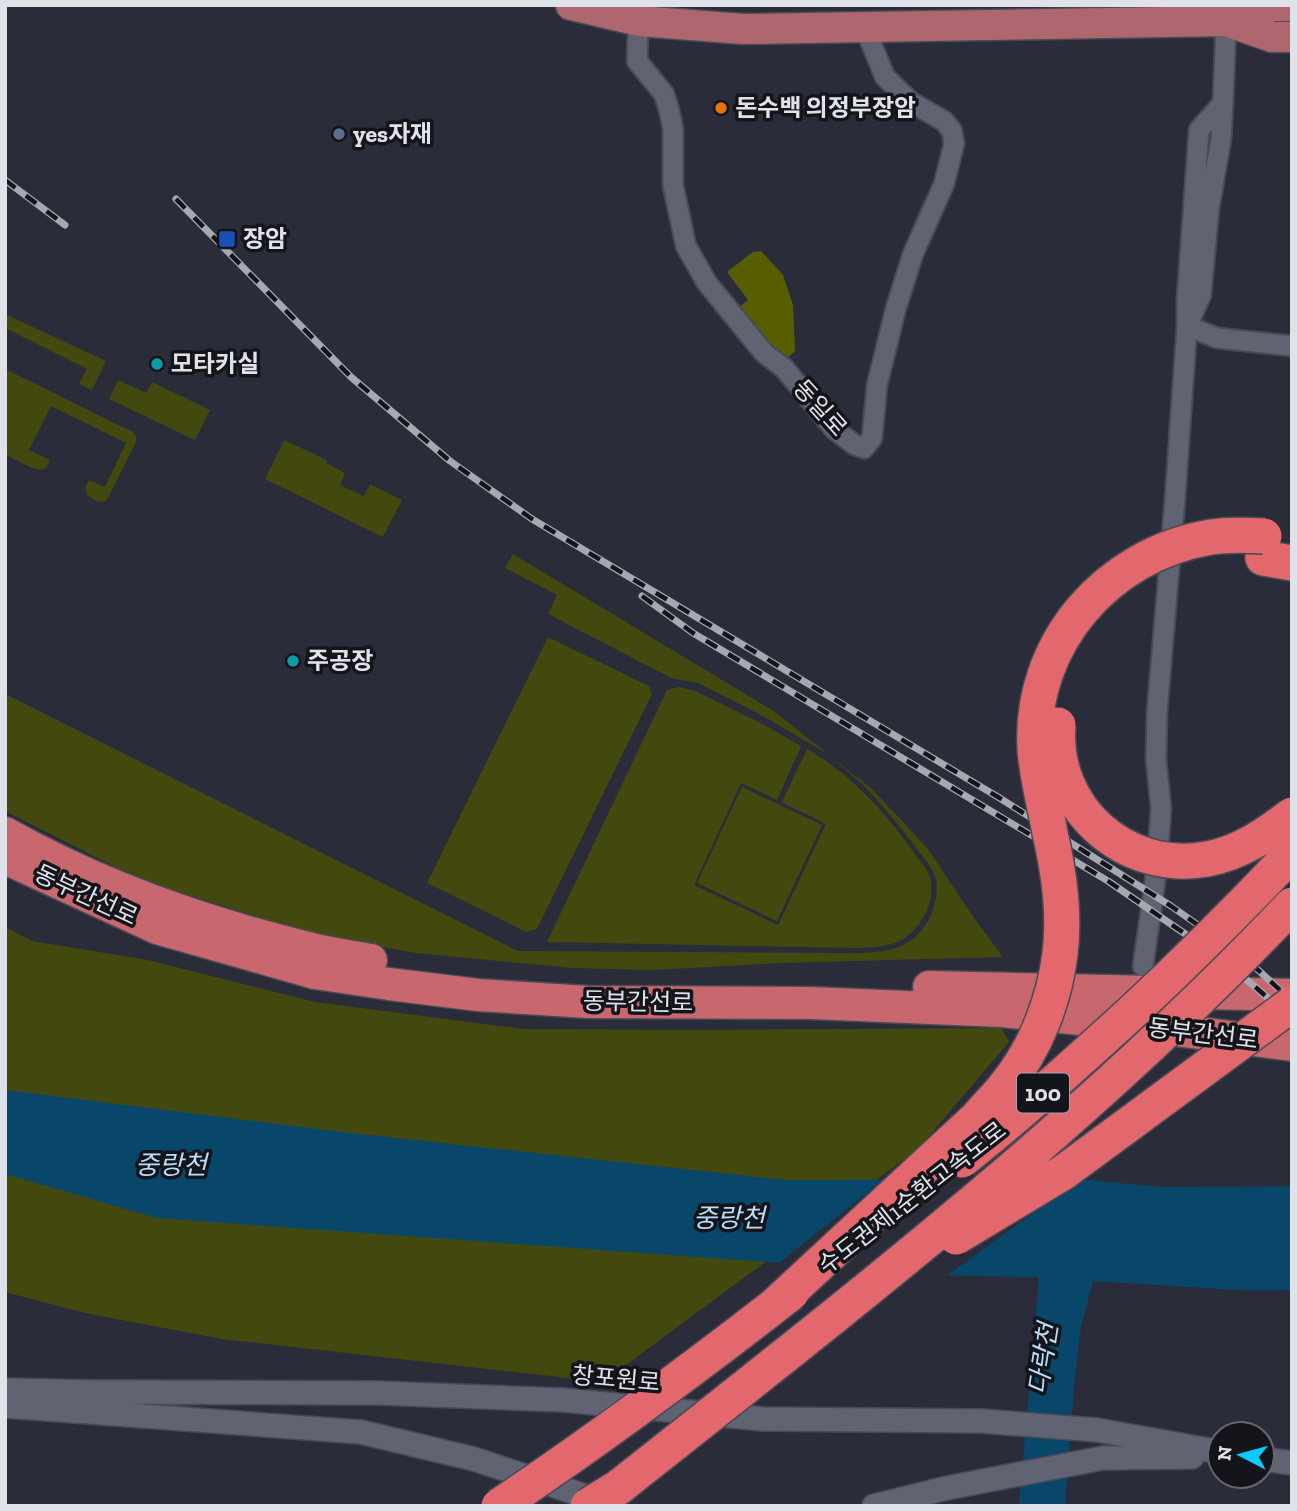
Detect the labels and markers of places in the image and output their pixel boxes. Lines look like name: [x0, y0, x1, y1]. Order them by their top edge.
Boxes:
place label: 돈수백 의정부장암: [735, 93, 916, 122]
marker: 돈수백 의정부장암: [713, 100, 729, 116]
place label: yes자재: [353, 119, 432, 148]
marker: yes자재: [331, 126, 347, 142]
place label: 장암: [243, 224, 287, 253]
marker: 장암: [217, 229, 237, 249]
place label: 모타카실: [171, 349, 259, 378]
marker: 모타카실: [149, 356, 165, 372]
place label: 주공장: [307, 646, 373, 675]
marker: 주공장: [285, 653, 301, 669]

